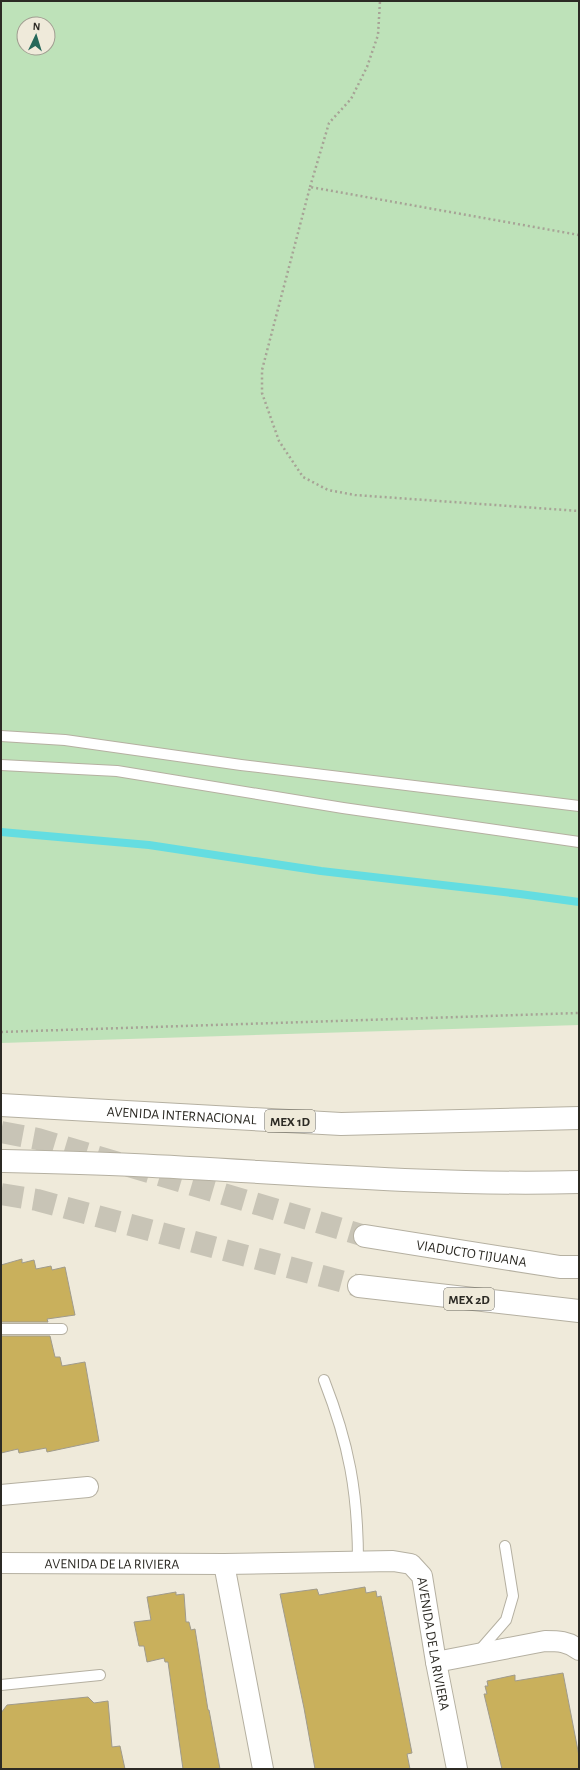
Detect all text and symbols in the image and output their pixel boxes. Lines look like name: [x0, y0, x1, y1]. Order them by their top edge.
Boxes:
north arrow: [16, 16, 56, 56]
text: N: [32, 21, 41, 32]
street label: AVENIDA INTERNACIONAL: [106, 1105, 257, 1127]
road number: MEX 1D: [265, 1110, 315, 1132]
street label: VIADUCTO TIJUANA: [415, 1238, 528, 1270]
road number: MEX 2D: [444, 1288, 494, 1310]
street label: AVENIDA DE LA RIVIERA: [44, 1557, 180, 1572]
street label: AVENIDA DE LA RIVIERA: [414, 1576, 451, 1711]

